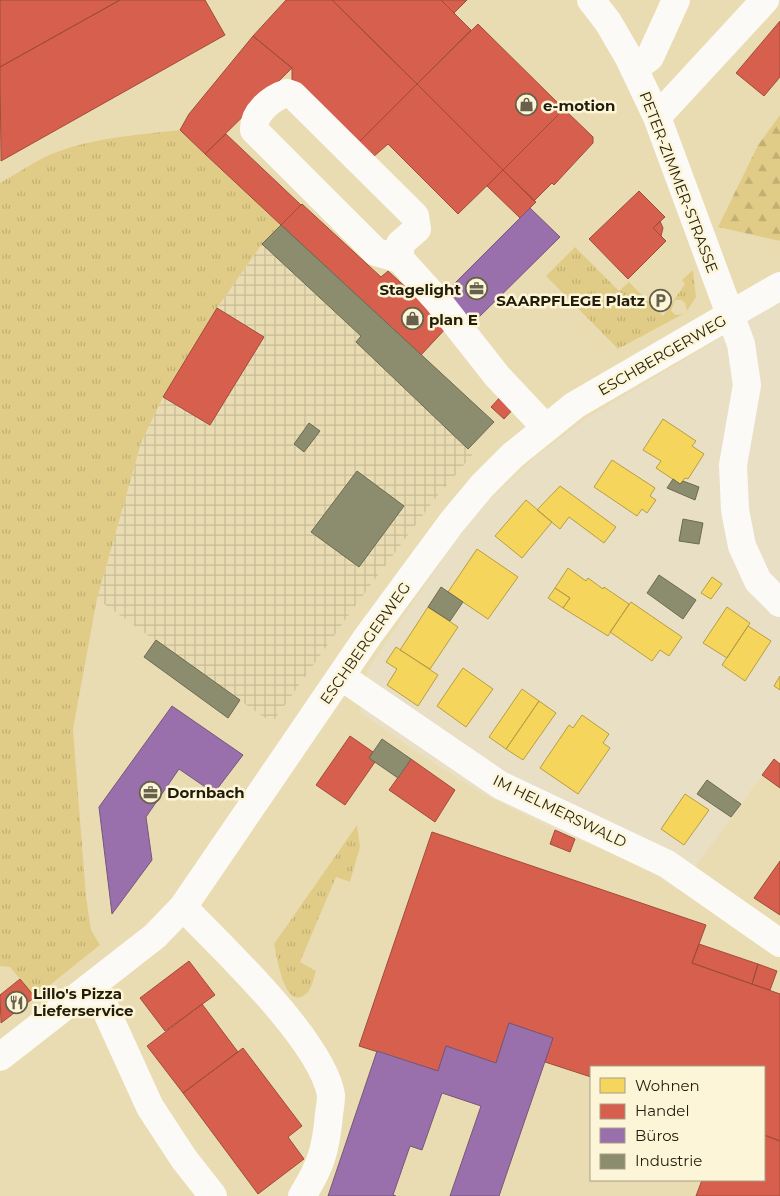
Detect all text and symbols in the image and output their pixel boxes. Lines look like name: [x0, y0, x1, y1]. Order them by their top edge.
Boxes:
street label: PETER-ZIMMER-STRASSE: [636, 89, 722, 275]
shop icon: e-motion: [515, 93, 539, 117]
place label: e-motion: [543, 96, 615, 115]
office icon: Stagelight: [465, 277, 489, 301]
place label: Stagelight: [379, 280, 461, 299]
parking icon: SAARPFLEGE Platz: [649, 288, 673, 312]
place label: SAARPFLEGE Platz: [496, 291, 645, 310]
shop icon: plan E: [401, 307, 425, 331]
place label: plan E: [429, 310, 478, 329]
street label: ESCHBERGERWEG: [595, 311, 729, 399]
street label: ESCHBERGERWEG: [316, 578, 414, 708]
street label: IM HELMERSWALD: [490, 770, 630, 852]
office icon: Dornbach: [139, 780, 163, 804]
place label: Dornbach: [167, 783, 245, 802]
place label: Lillo's Pizza Lieferservice: [33, 984, 134, 1020]
restaurant icon: Lillo's Pizza Lieferservice: [5, 990, 29, 1014]
legend: [590, 1066, 765, 1181]
text: Wohnen: [635, 1076, 700, 1095]
text: Handel: [635, 1101, 689, 1120]
text: Büros: [635, 1126, 679, 1145]
text: Industrie: [635, 1151, 702, 1170]

